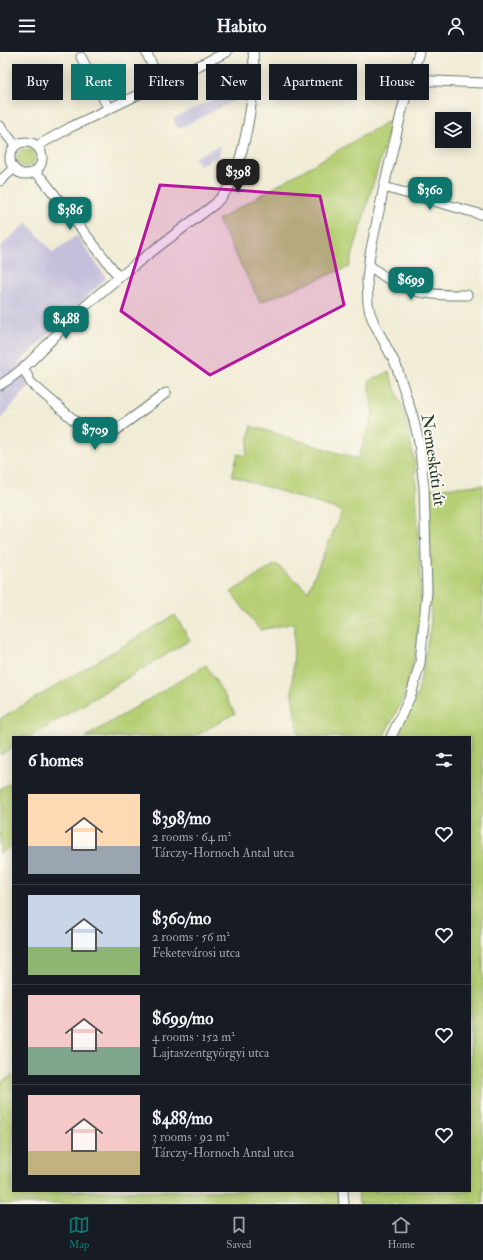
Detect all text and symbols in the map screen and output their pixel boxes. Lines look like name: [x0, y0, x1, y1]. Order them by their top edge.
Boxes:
icon: menu: [16, 15, 38, 37]
text: Habito: [216, 15, 267, 38]
icon: person: [445, 15, 467, 37]
chip: Buy: [12, 64, 63, 100]
chip: Rent: [71, 64, 126, 100]
chip: Filters: [134, 64, 198, 100]
chip: New: [206, 64, 261, 100]
chip: Apartment: [269, 64, 357, 100]
chip: House: [365, 64, 429, 100]
map controls: [435, 112, 471, 148]
button: layers: [435, 112, 471, 148]
pin: $398: [214, 159, 262, 193]
text: $398: [225, 164, 251, 180]
pin: $360: [406, 177, 454, 211]
text: $360: [417, 182, 443, 198]
pin: $386: [46, 197, 94, 231]
text: $386: [57, 202, 83, 218]
pin: $699: [387, 267, 435, 301]
text: $699: [397, 272, 425, 288]
pin: $488: [42, 306, 90, 340]
text: $488: [53, 311, 79, 327]
street label: Nemeskúti út: [417, 413, 450, 508]
pin: $709: [71, 417, 119, 451]
text: $709: [82, 422, 108, 438]
icon: filters: [433, 749, 455, 771]
text: 6 homes: [28, 750, 83, 771]
text: $398/mo: [152, 808, 211, 829]
icon: home: [60, 810, 108, 858]
icon: heart: [433, 823, 455, 845]
text: 2 rooms · 64 m²: [152, 829, 231, 845]
text: Tárczy-Hornoch Antal utca: [152, 845, 294, 861]
text: $360/mo: [152, 908, 211, 929]
icon: home: [60, 911, 108, 959]
icon: heart: [433, 924, 455, 946]
text: 2 rooms · 56 m²: [152, 929, 230, 945]
text: Feketevárosi utca: [152, 945, 240, 961]
text: $699/mo: [152, 1008, 213, 1029]
icon: home: [60, 1011, 108, 1059]
icon: heart: [433, 1024, 455, 1046]
text: 4 rooms · 152 m²: [152, 1029, 235, 1045]
text: Lajtaszentgyörgyi utca: [152, 1045, 269, 1061]
text: $488/mo: [152, 1108, 212, 1129]
icon: home: [60, 1111, 108, 1159]
icon: heart: [433, 1124, 455, 1146]
text: 3 rooms · 92 m²: [152, 1129, 229, 1145]
text: Tárczy-Hornoch Antal utca: [152, 1145, 294, 1161]
tab: Map: [68, 1214, 90, 1251]
tab: Saved: [226, 1214, 251, 1251]
tab: Home: [388, 1214, 415, 1251]

